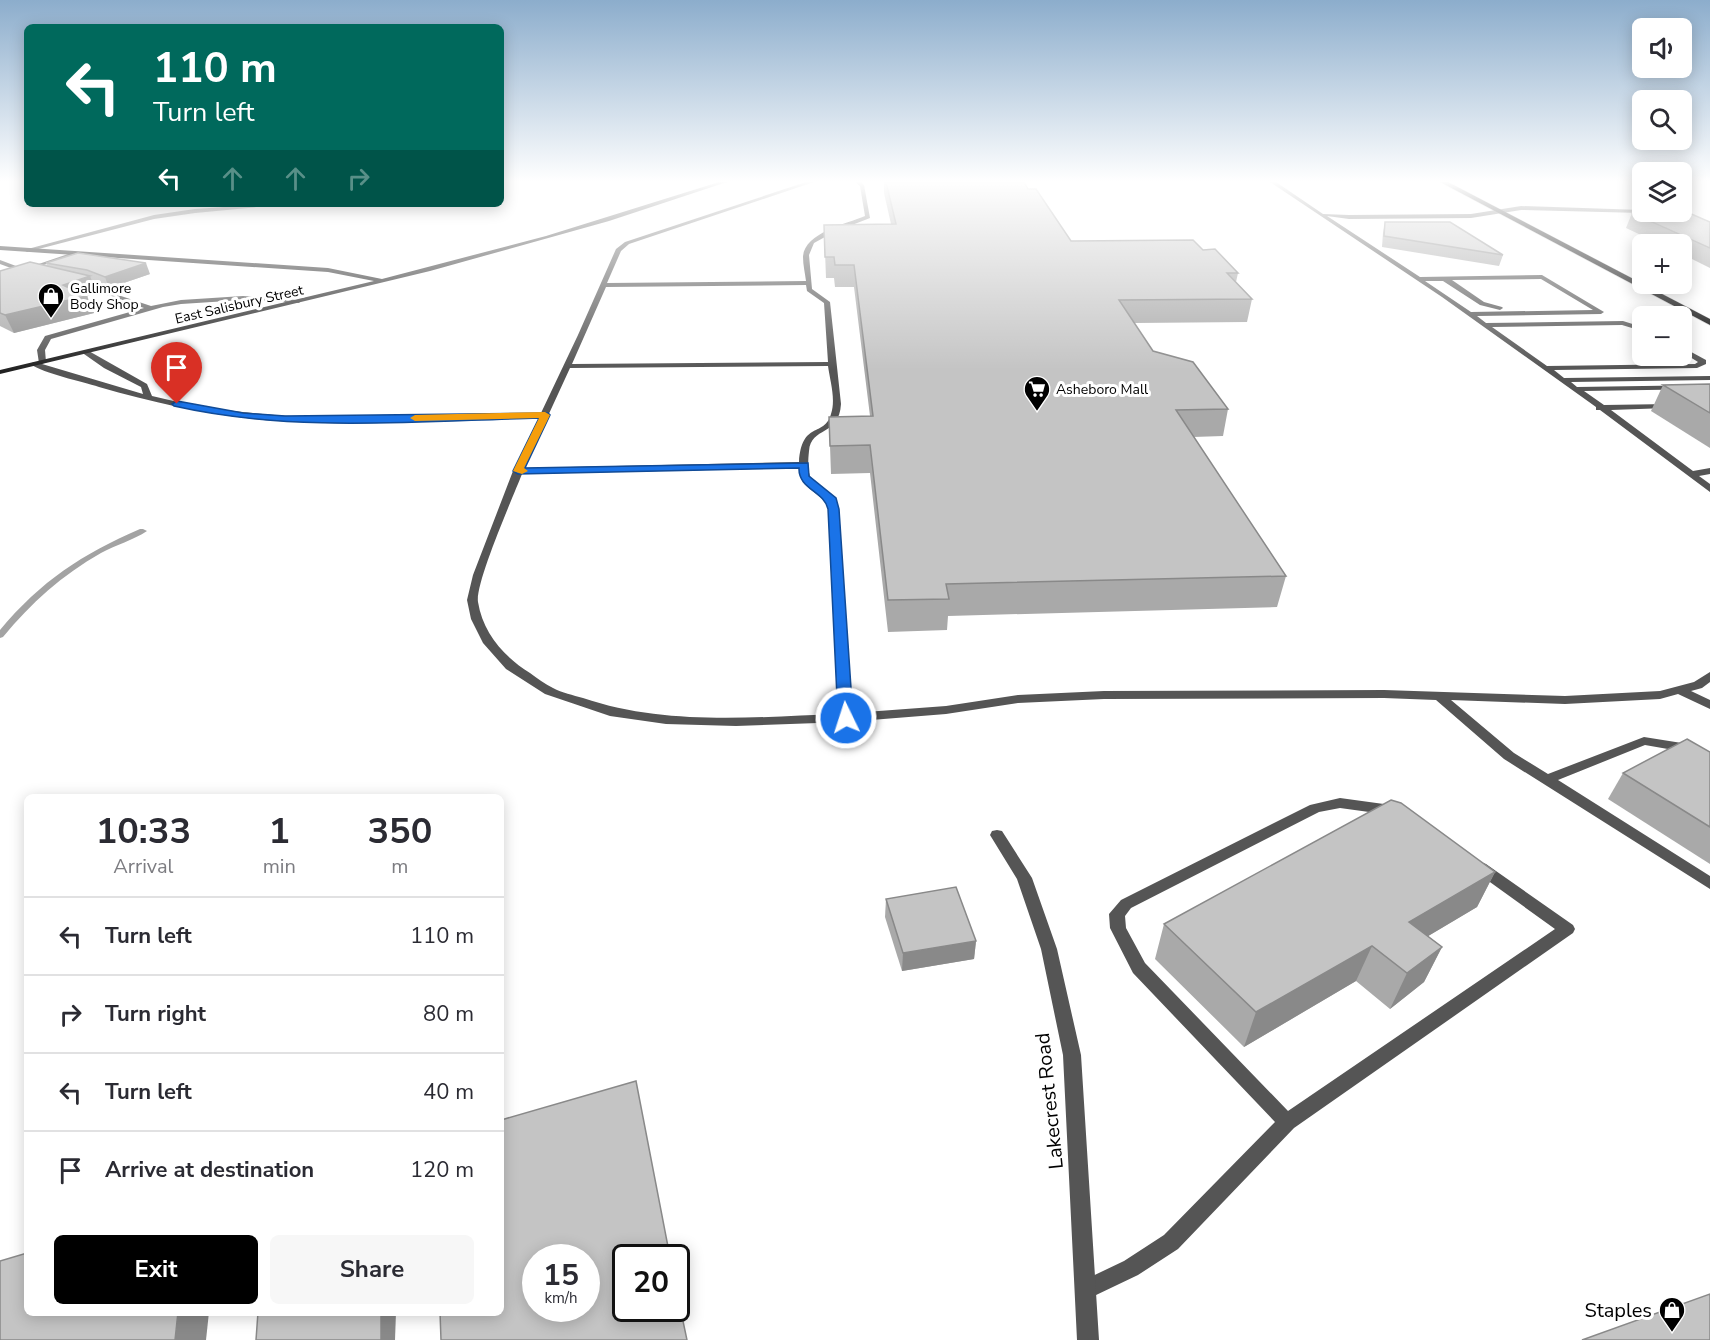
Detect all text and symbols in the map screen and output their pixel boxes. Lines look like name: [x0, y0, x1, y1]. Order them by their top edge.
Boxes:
map controls: [1632, 18, 1692, 366]
button: sound: [1632, 18, 1692, 78]
text: 110 m: [153, 40, 277, 97]
icon: left: [54, 48, 132, 126]
button: search: [1632, 90, 1692, 150]
text: Turn left: [153, 94, 254, 131]
icon: left: [153, 162, 186, 195]
icon: ahead: [216, 162, 249, 195]
icon: ahead: [279, 162, 312, 195]
icon: right: [342, 162, 375, 195]
button: layers: [1632, 162, 1692, 222]
button: +: [1632, 234, 1692, 294]
place label: Gallimore Body Shop: [70, 279, 139, 314]
street label: East Salisbury Street: [173, 280, 305, 329]
shop icon: Gallimore Body Shop: [36, 281, 66, 319]
button: −: [1632, 306, 1692, 366]
pin: [151, 342, 202, 404]
icon: arrive: [160, 351, 193, 384]
supermarket icon: Asheboro Mall: [1022, 374, 1052, 412]
place label: Asheboro Mall: [1056, 380, 1149, 399]
position arrow: [814, 686, 878, 750]
text: 10:33: [96, 807, 191, 856]
text: 1: [268, 807, 290, 856]
text: 350: [367, 807, 432, 856]
text: Arrival: [113, 853, 173, 880]
text: min: [263, 853, 296, 880]
text: m: [391, 853, 408, 880]
icon: left: [54, 920, 87, 953]
text: Turn left: [105, 921, 192, 951]
text: 110 m: [410, 921, 474, 951]
icon: right: [54, 998, 87, 1031]
text: Turn right: [105, 999, 206, 1029]
text: 80 m: [423, 999, 474, 1029]
street label: Lakecrest Road: [1029, 1031, 1070, 1170]
icon: left: [54, 1076, 87, 1109]
text: Turn left: [105, 1077, 192, 1107]
text: 40 m: [423, 1077, 474, 1107]
icon: arrive: [54, 1154, 87, 1187]
text: Arrive at destination: [105, 1155, 314, 1185]
text: 120 m: [410, 1155, 474, 1185]
button: Exit: [54, 1235, 258, 1304]
button: Share: [270, 1235, 474, 1304]
speed limit sign: 20: [612, 1244, 690, 1322]
text: 15: [543, 1255, 579, 1296]
text: km/h: [544, 1288, 578, 1308]
shop icon: Staples: [1657, 1295, 1687, 1333]
place label: Staples: [1584, 1297, 1652, 1324]

